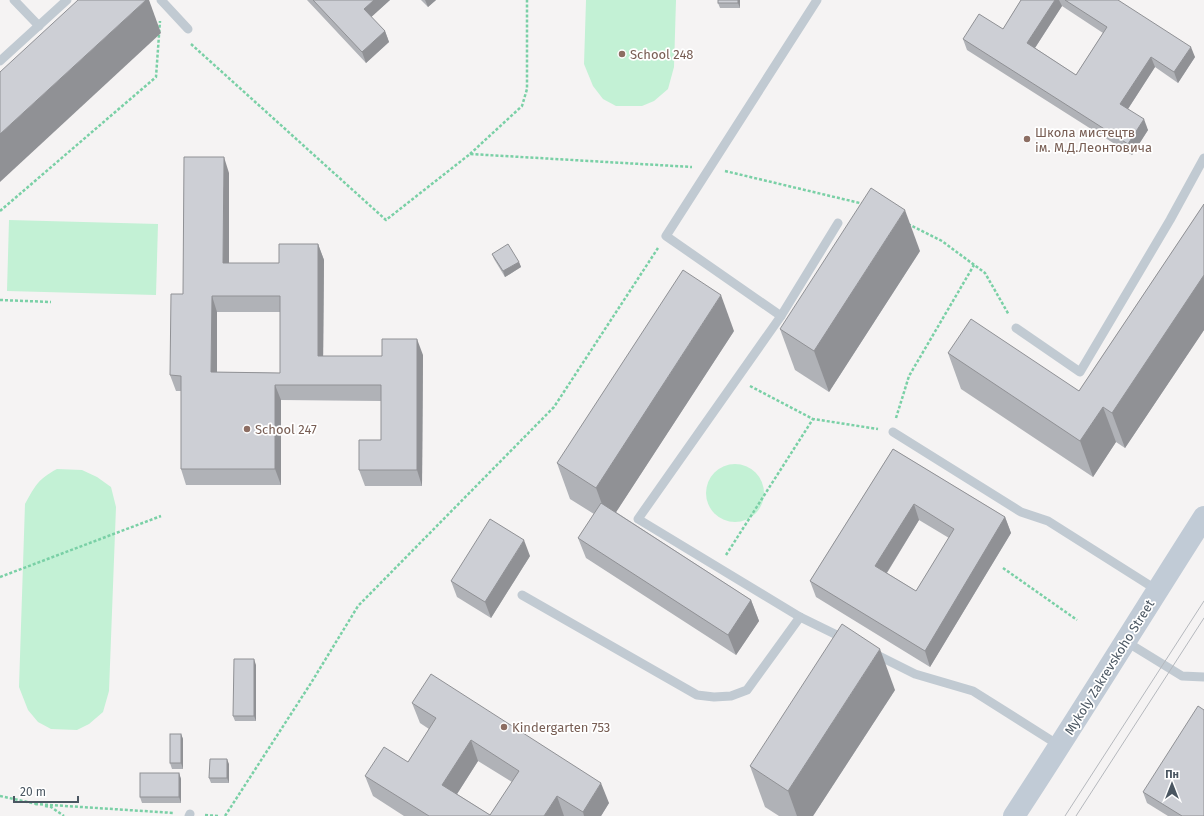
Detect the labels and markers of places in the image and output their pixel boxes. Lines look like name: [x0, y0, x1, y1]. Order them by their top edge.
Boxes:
place label: School 248: [630, 47, 694, 62]
marker: School 248: [617, 49, 627, 59]
place label: Школа мистецтв ім. М.Д.Леонтовича: [1035, 125, 1152, 155]
marker: Школа мистецтв ім. М.Д.Леонтовича: [1022, 134, 1032, 144]
place label: School 247: [255, 422, 317, 437]
marker: School 247: [242, 424, 252, 434]
place label: Kindergarten 753: [512, 720, 610, 735]
marker: Kindergarten 753: [499, 722, 509, 732]

